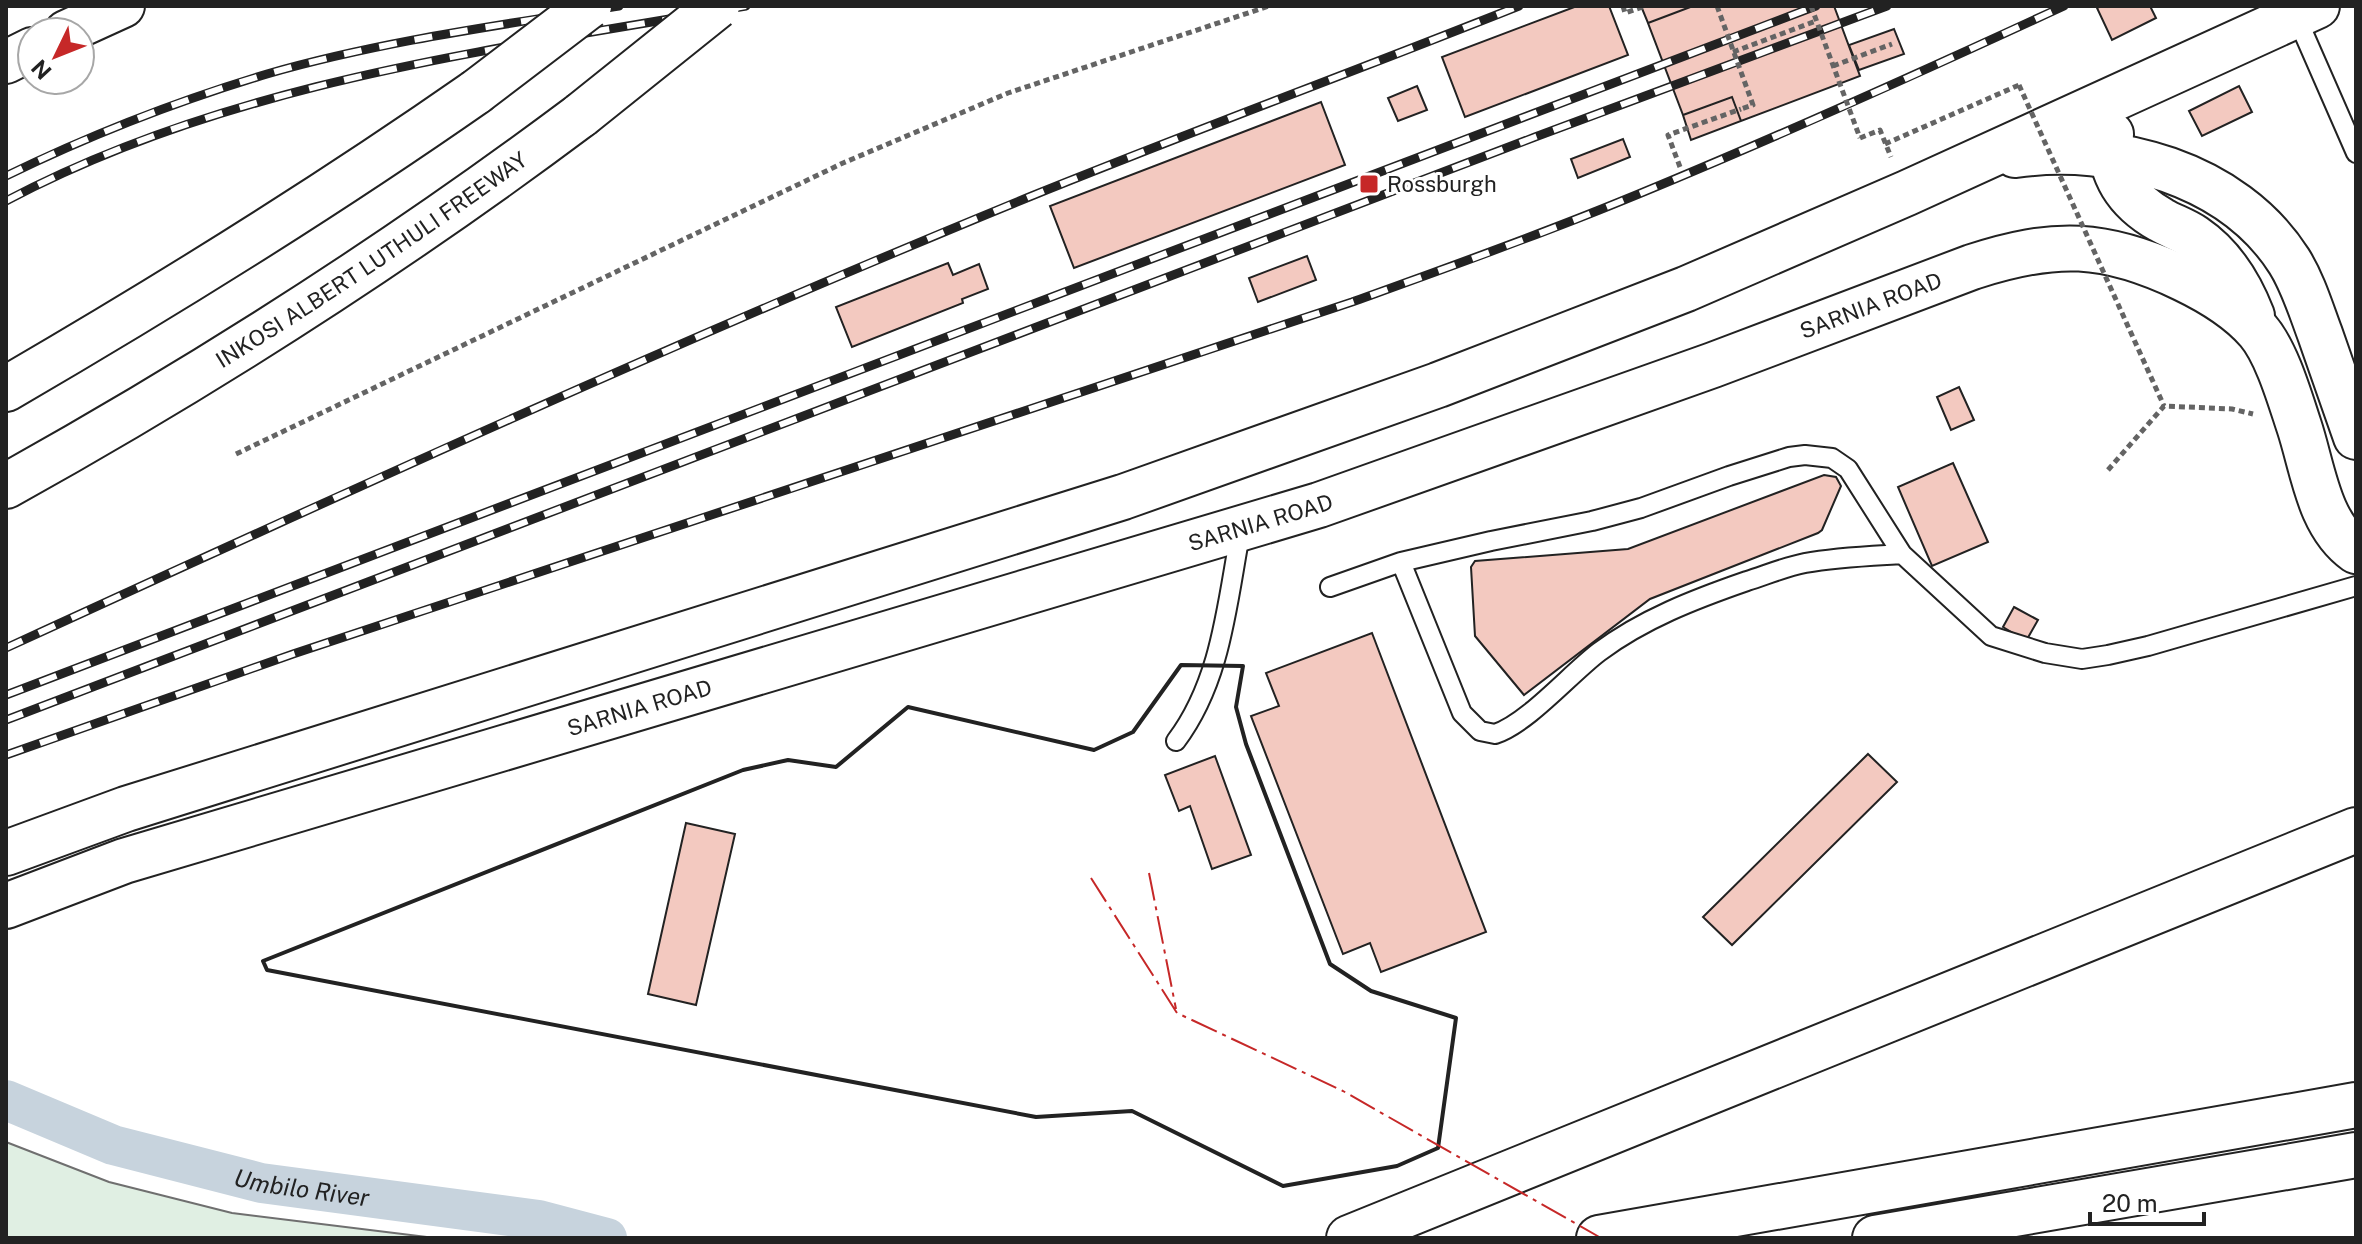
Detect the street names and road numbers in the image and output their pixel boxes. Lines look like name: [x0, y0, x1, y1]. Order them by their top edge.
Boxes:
street label: INKOSI ALBERT LUTHULI FREEWAY: [211, 146, 532, 373]
street label: SARNIA ROAD: [1796, 267, 1945, 344]
street label: SARNIA ROAD: [1185, 488, 1336, 556]
street label: SARNIA ROAD: [564, 674, 715, 741]

